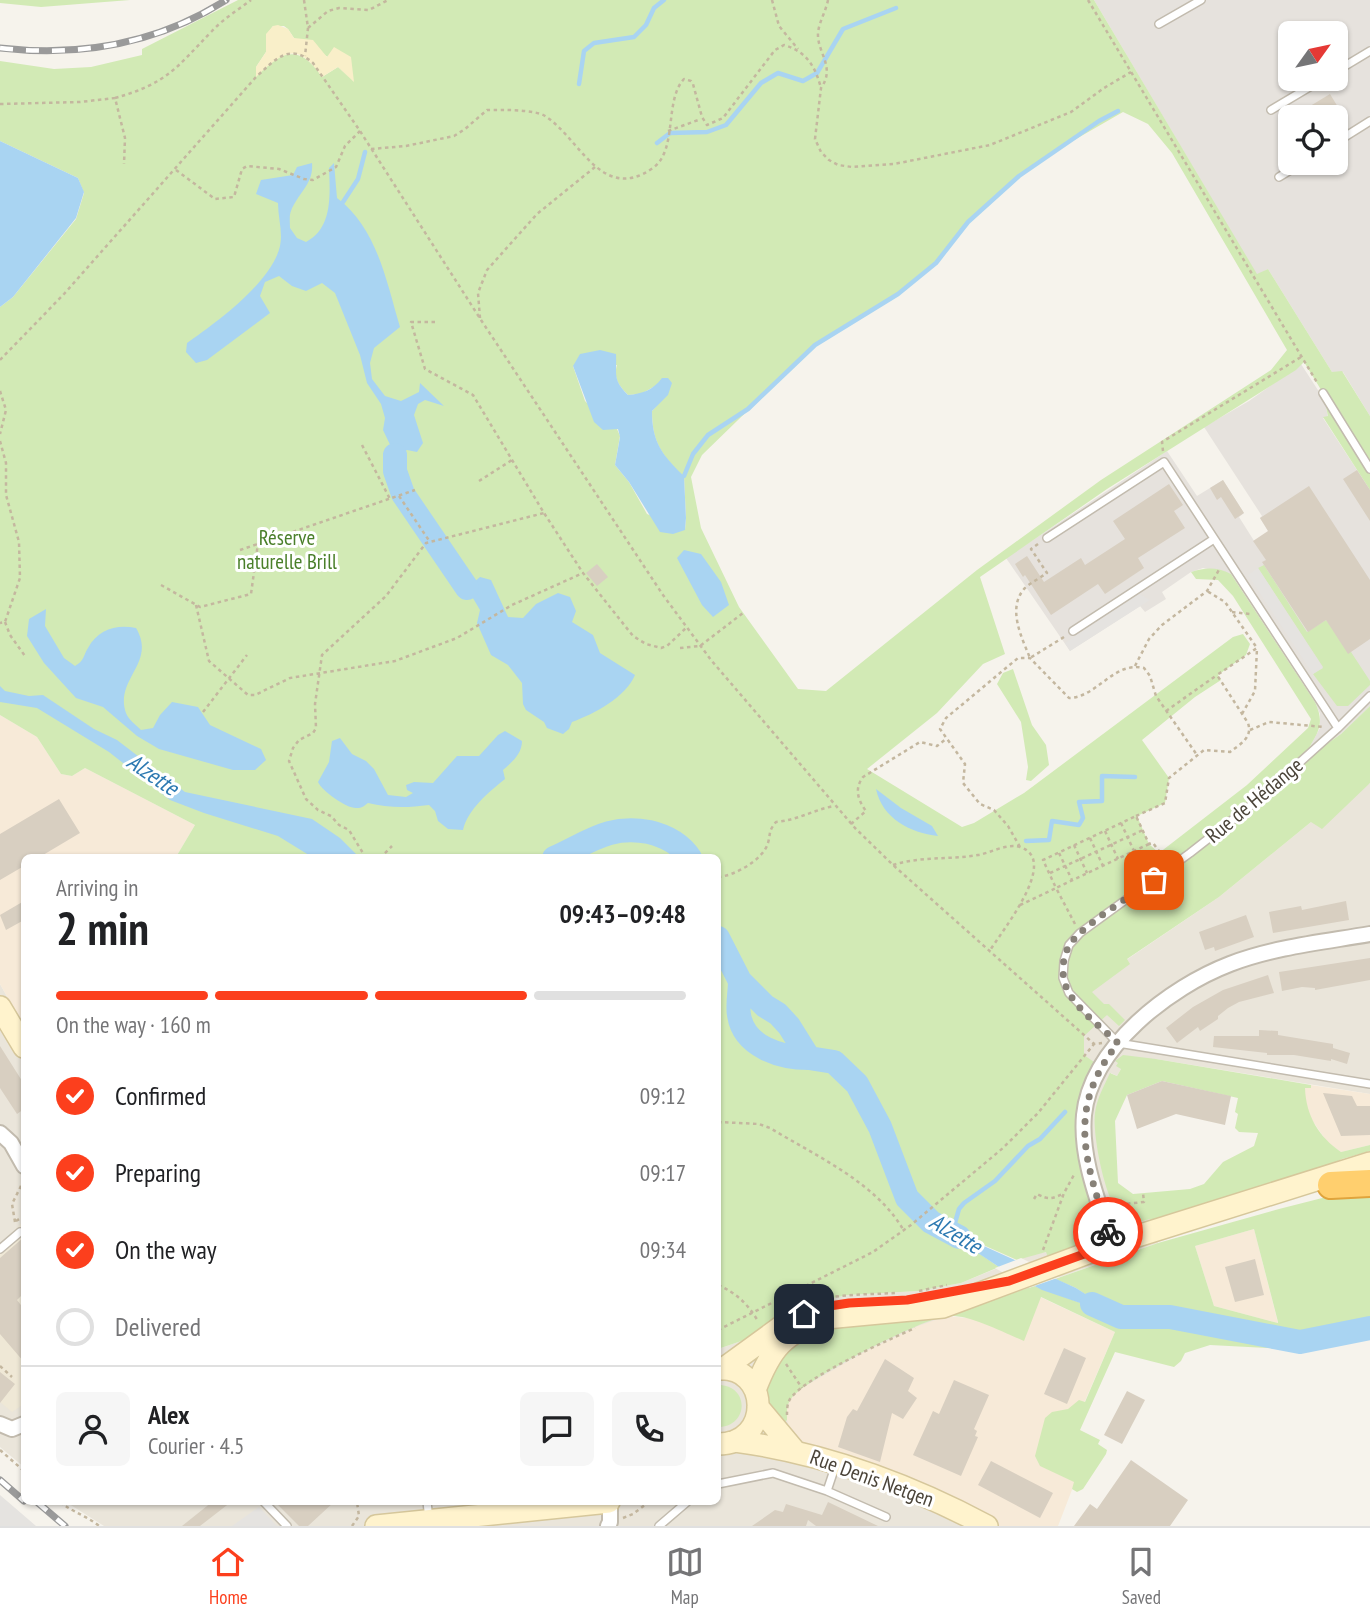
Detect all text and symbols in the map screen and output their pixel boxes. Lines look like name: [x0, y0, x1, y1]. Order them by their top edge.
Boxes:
north arrow: [1278, 21, 1348, 91]
map controls: [1278, 21, 1348, 175]
button: locate: [1278, 105, 1348, 175]
park label: Réserve naturelle Brill: [237, 524, 337, 575]
water label: Alzette: [122, 746, 185, 802]
street label: Rue de Hédange: [1200, 751, 1308, 849]
pin: [1124, 850, 1184, 910]
icon: bag: [1135, 861, 1173, 899]
text: Arriving in: [56, 873, 138, 902]
text: 09:43–09:48: [559, 897, 686, 930]
text: 2 min: [56, 898, 149, 958]
text: On the way · 160 m: [56, 1010, 211, 1039]
icon: check: [56, 1077, 94, 1115]
text: Confirmed: [115, 1079, 206, 1112]
text: 09:12: [640, 1081, 686, 1110]
icon: check: [56, 1154, 94, 1192]
text: Preparing: [115, 1156, 201, 1189]
text: 09:17: [640, 1158, 686, 1187]
courier: [1073, 1197, 1143, 1267]
water label: Alzette: [925, 1206, 989, 1261]
icon: bike: [1089, 1213, 1127, 1251]
icon: check: [56, 1231, 94, 1269]
text: On the way: [115, 1233, 217, 1266]
text: 09:34: [640, 1235, 686, 1264]
pin: [774, 1284, 834, 1344]
icon: home: [785, 1295, 823, 1333]
text: Delivered: [115, 1310, 201, 1343]
button: person: [56, 1392, 130, 1466]
button: chat: [520, 1392, 594, 1466]
button: phone: [612, 1392, 686, 1466]
text: Alex: [148, 1398, 189, 1431]
text: Courier · 4.5: [148, 1431, 244, 1460]
street label: Rue Denis Netgen: [806, 1443, 938, 1513]
tab: Home: [209, 1543, 248, 1609]
tab: Map: [666, 1543, 704, 1609]
tab: Saved: [1122, 1543, 1161, 1609]

